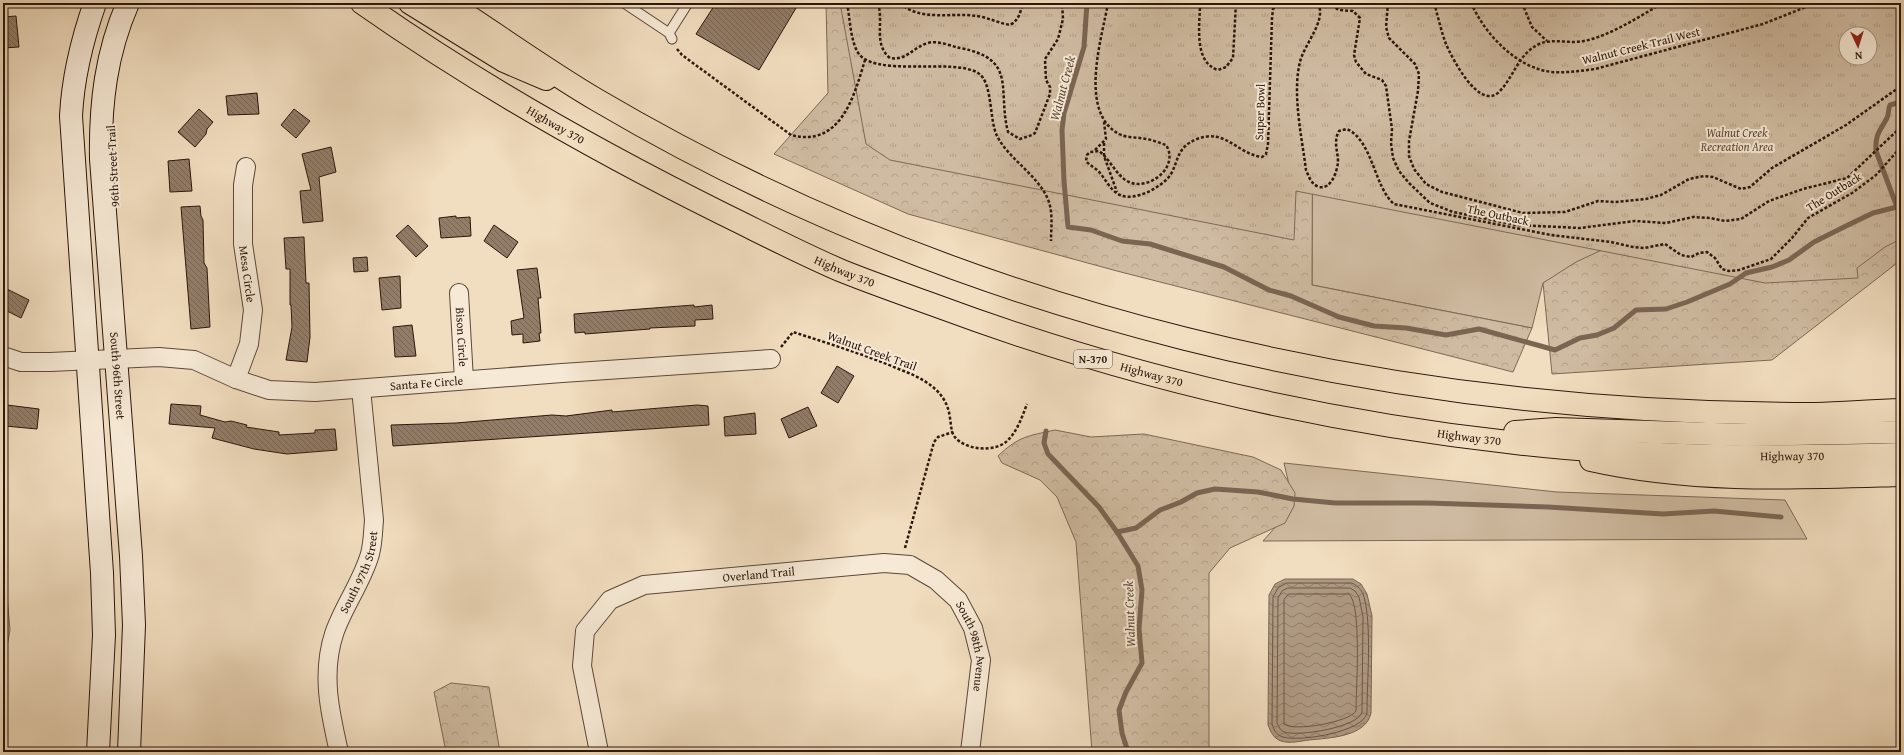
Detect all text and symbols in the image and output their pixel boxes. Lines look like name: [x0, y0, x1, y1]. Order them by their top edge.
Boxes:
street label: Walnut Creek Trail West: [1580, 22, 1702, 68]
north arrow: [1838, 26, 1878, 66]
text: N: [1854, 48, 1863, 64]
water label: Walnut Creek: [1045, 54, 1080, 123]
street label: Super Bowl: [1250, 83, 1269, 141]
street label: Highway 370: [524, 101, 588, 148]
street label: 96th Street Trail: [102, 124, 123, 207]
park label: Walnut Creek Recreation Area: [1700, 124, 1774, 155]
street label: The Outback: [1803, 167, 1866, 215]
street label: The Outback: [1466, 200, 1532, 230]
street label: Mesa Circle: [235, 244, 260, 304]
street label: Highway 370: [812, 251, 878, 291]
street label: Bison Circle: [452, 307, 472, 367]
street label: Walnut Creek Trail: [825, 326, 920, 375]
street label: South 96th Street: [106, 331, 130, 421]
road number: N-370: [1074, 350, 1112, 368]
street label: Highway 370: [1118, 357, 1185, 390]
street label: Santa Fe Circle: [389, 372, 464, 394]
street label: Highway 370: [1436, 424, 1502, 449]
street label: Highway 370: [1760, 447, 1825, 464]
street label: South 97th Street: [335, 529, 381, 616]
street label: Overland Trail: [722, 562, 796, 586]
water label: Walnut Creek: [1119, 581, 1140, 647]
street label: South 98th Avenue: [952, 598, 990, 693]

